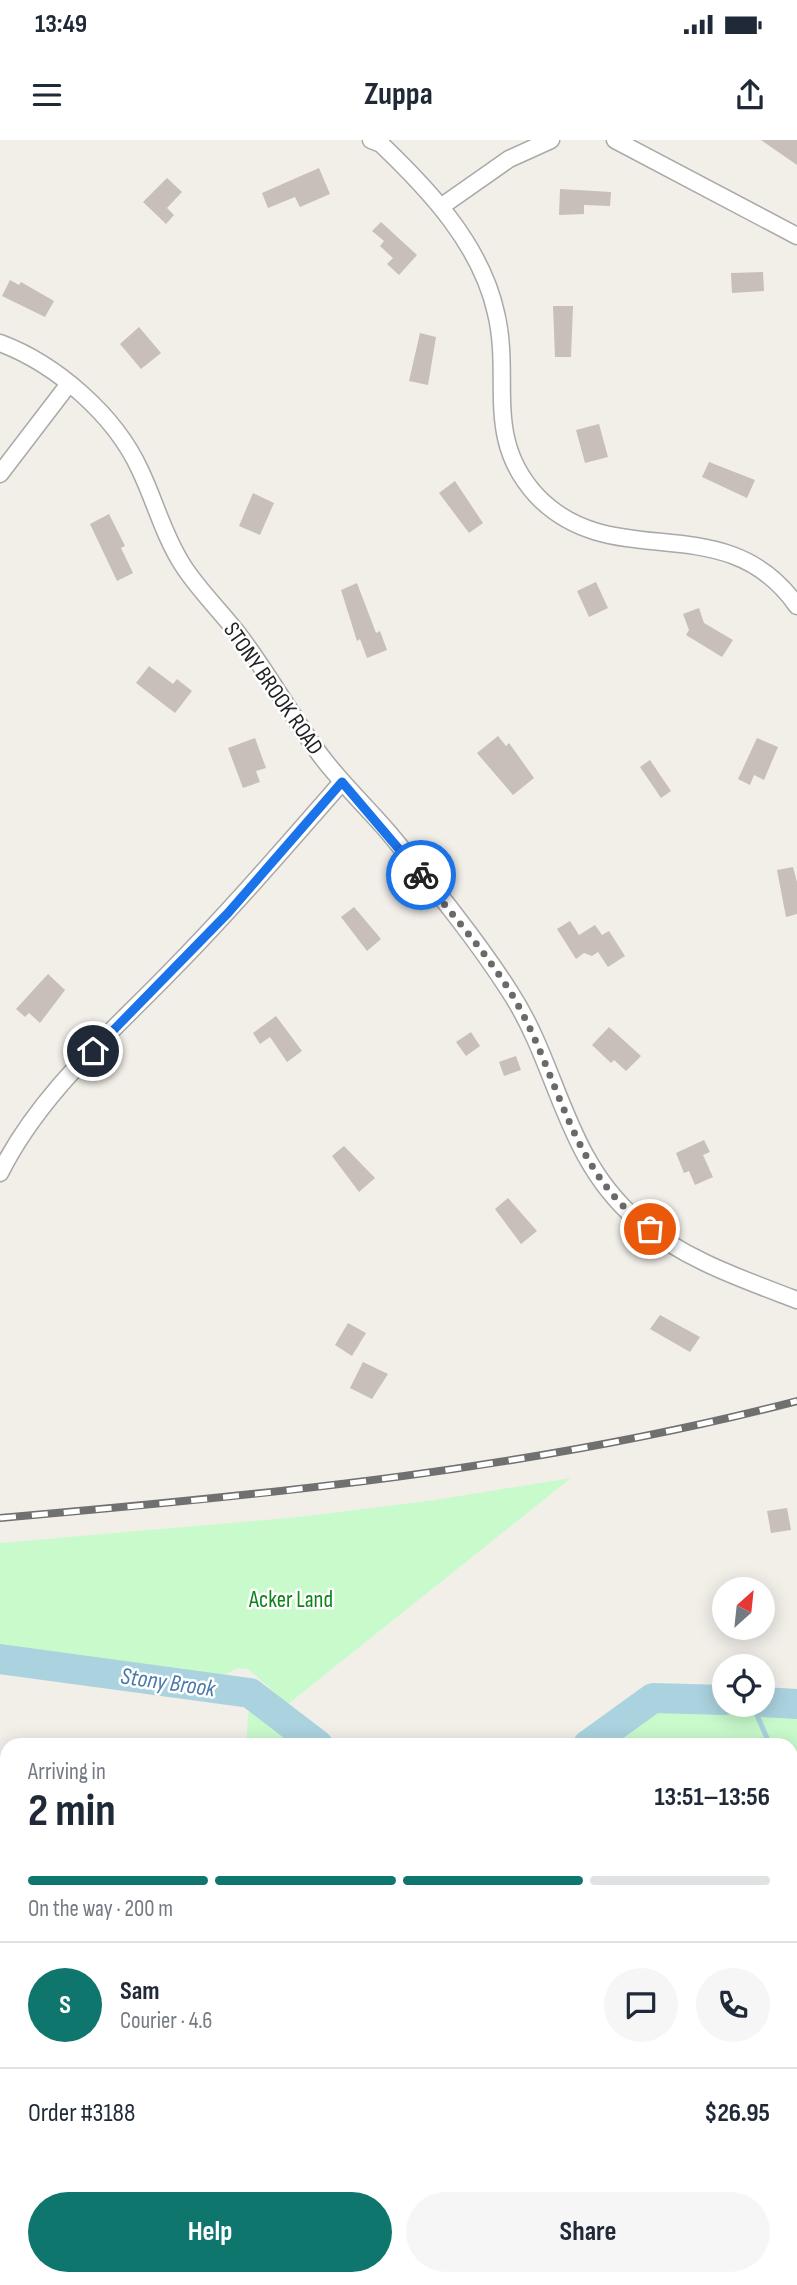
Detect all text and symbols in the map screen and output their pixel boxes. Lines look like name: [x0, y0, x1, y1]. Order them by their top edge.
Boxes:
text: 13:49: [35, 9, 87, 40]
text: Zuppa: [364, 75, 433, 114]
icon: menu: [28, 76, 66, 114]
icon: share: [731, 76, 769, 114]
street label: STONY BROOK ROAD: [217, 617, 329, 760]
courier: [386, 840, 456, 910]
icon: bike: [402, 856, 440, 894]
pin: [63, 1021, 123, 1081]
icon: home: [74, 1032, 112, 1070]
pin: [620, 1199, 680, 1259]
icon: bag: [631, 1210, 669, 1248]
north arrow: [712, 1577, 775, 1640]
map controls: [712, 1577, 775, 1717]
park label: Acker Land: [248, 1586, 333, 1614]
button: locate: [712, 1654, 775, 1717]
water label: Stony Brook: [119, 1662, 218, 1704]
text: Arriving in: [28, 1758, 106, 1786]
text: 13:51–13:56: [654, 1782, 770, 1813]
text: 2 min: [28, 1784, 116, 1839]
text: On the way · 200 m: [28, 1895, 173, 1923]
button: chat: [604, 1968, 678, 2042]
button: phone: [696, 1968, 770, 2042]
text: Sam: [120, 1976, 160, 2007]
text: S: [59, 1990, 71, 2021]
text: Courier · 4.6: [120, 2007, 212, 2035]
text: Order #3188: [28, 2098, 135, 2129]
text: $26.95: [704, 2098, 770, 2129]
button: Help: [28, 2192, 392, 2272]
button: Share: [406, 2192, 770, 2272]

